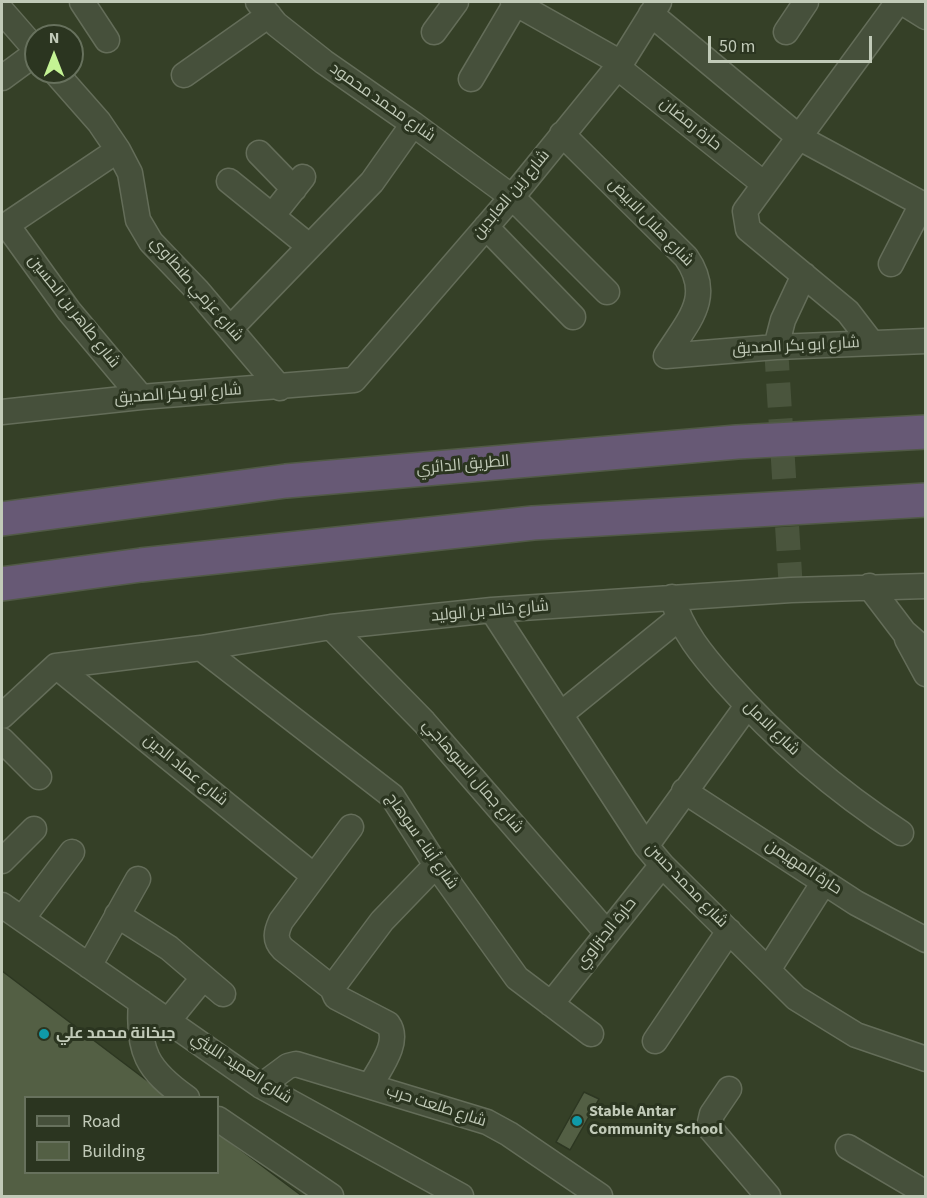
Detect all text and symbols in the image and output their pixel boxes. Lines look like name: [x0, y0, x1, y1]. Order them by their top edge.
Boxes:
north arrow: [24, 24, 84, 84]
scale bar: [711, 24, 874, 62]
text: N: [49, 27, 59, 49]
text: 50 m: [719, 34, 755, 59]
street label: شارع محمد محمود: [326, 59, 438, 147]
street label: حارة رمضان: [655, 94, 725, 156]
street label: شارع زين العابدين: [469, 147, 555, 243]
street label: شارع هلال الابيض: [603, 175, 697, 271]
street label: شارع عزمي طنطاوي: [145, 234, 247, 346]
street label: شارع طاهر بن الحسين: [23, 252, 123, 372]
street label: شارع ابو بكر الصديق: [732, 334, 860, 360]
street label: شارع ابو بكر الصديق: [114, 381, 242, 409]
street label: الطريق الدائري: [416, 452, 510, 480]
street label: شارع خالد بن الوليد: [430, 597, 550, 627]
street label: شارع الامل: [739, 698, 803, 760]
street label: شارع جمال السوهاجي: [417, 716, 527, 838]
street label: شارع عماد الدين: [139, 731, 231, 811]
street label: شارع أبناء سوهاج: [381, 790, 461, 894]
street label: حارة المهيمن: [761, 836, 845, 900]
street label: شارع محمد حسن: [641, 840, 731, 932]
street label: حارة الجنزاوي: [573, 895, 641, 973]
place label: جبخانة محمد علي: [56, 1024, 176, 1044]
marker: جبخانة محمد علي: [37, 1027, 51, 1041]
street label: شارع العميد الليثي: [187, 1029, 295, 1109]
street label: شارع طلعت حرب: [384, 1082, 488, 1132]
legend: [24, 1096, 219, 1174]
place label: Stable Antar Community School: [589, 1102, 723, 1140]
text: Road: [82, 1109, 121, 1134]
marker: Stable Antar Community School: [570, 1114, 584, 1128]
text: Building: [82, 1139, 145, 1164]

